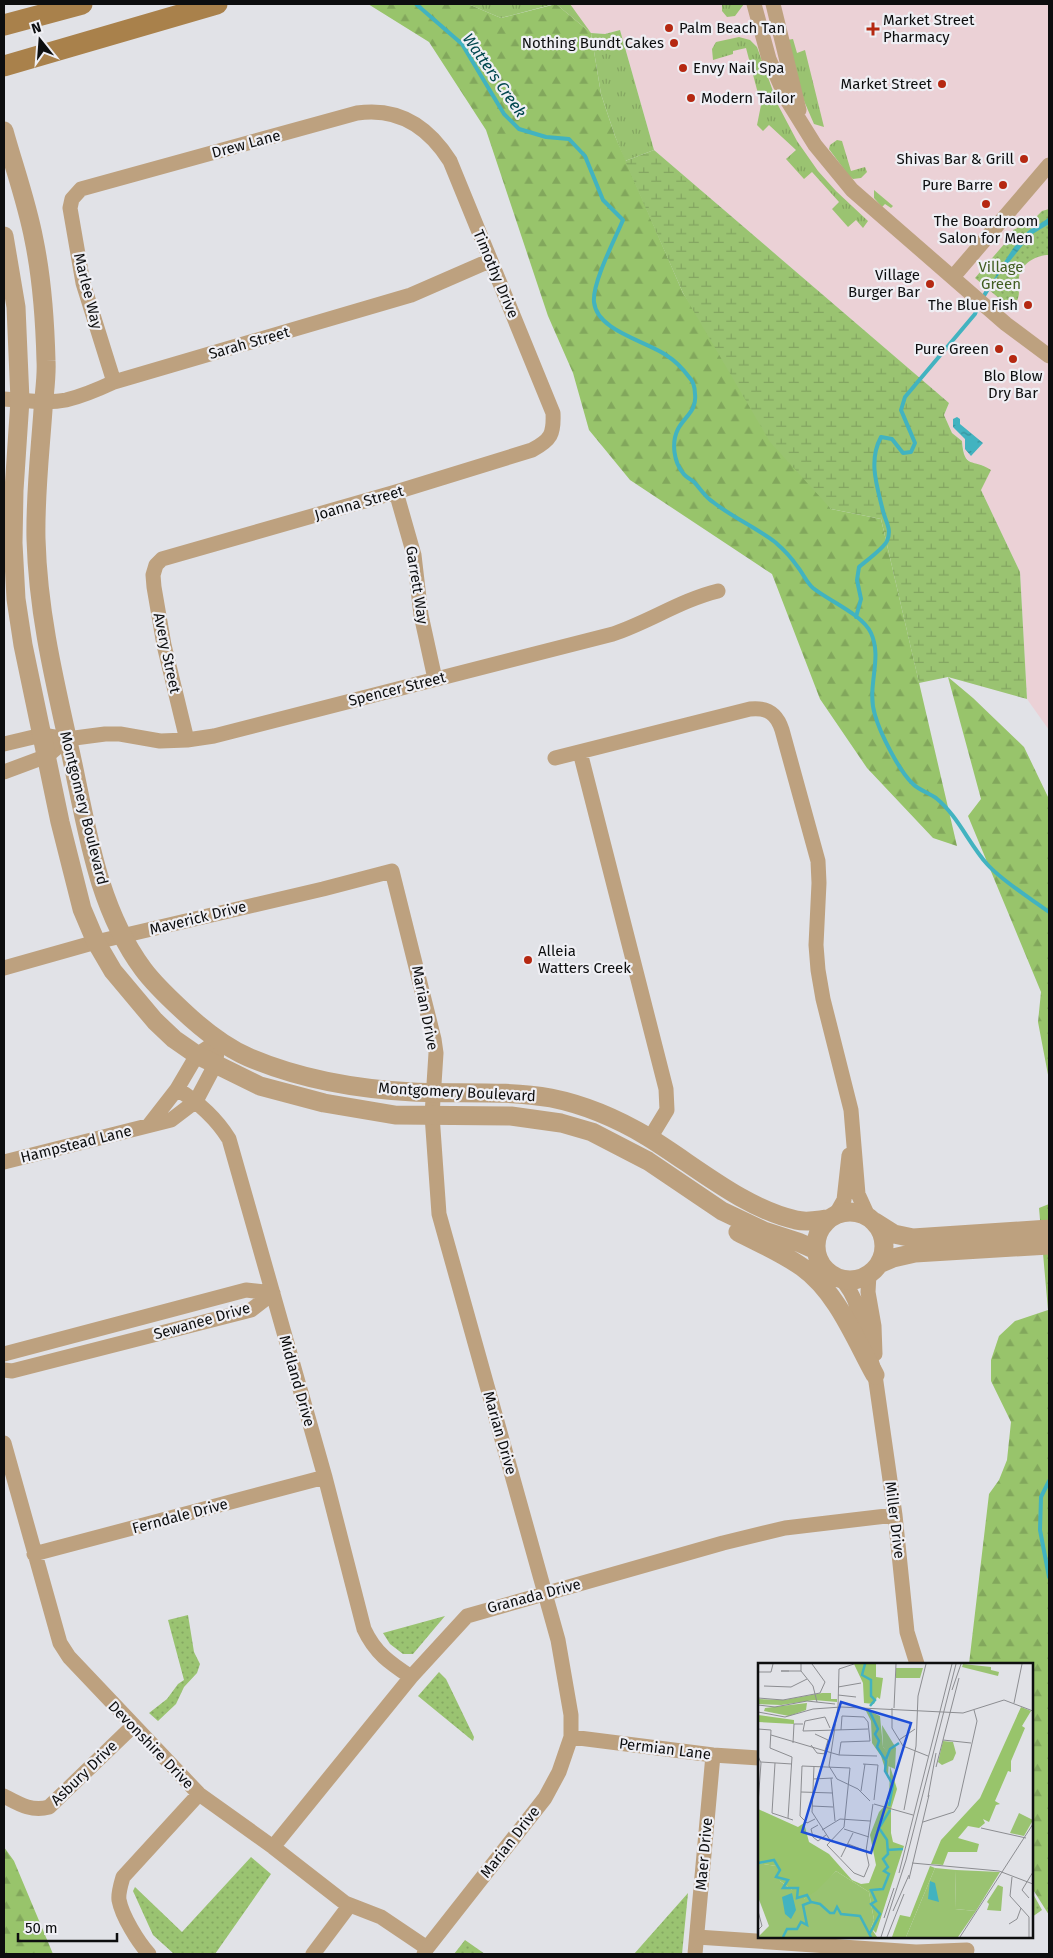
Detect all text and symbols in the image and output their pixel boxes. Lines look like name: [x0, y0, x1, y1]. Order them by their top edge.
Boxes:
place label: Market Street Pharmacy: [883, 11, 975, 46]
north arrow: [15, 15, 65, 65]
text: N: [29, 19, 43, 38]
place label: Palm Beach Tan: [679, 19, 785, 37]
marker: Palm Beach Tan: [663, 22, 675, 34]
marker: Market Street Pharmacy: [867, 23, 879, 35]
water label: Watters Creek: [459, 30, 531, 121]
place label: Nothing Bundt Cakes: [522, 34, 664, 52]
marker: Nothing Bundt Cakes: [668, 37, 680, 49]
place label: Envy Nail Spa: [693, 59, 784, 77]
marker: Envy Nail Spa: [677, 62, 689, 74]
place label: Market Street: [841, 75, 933, 93]
marker: Market Street: [936, 78, 948, 90]
place label: Modern Tailor: [701, 89, 796, 107]
marker: Modern Tailor: [685, 92, 697, 104]
street label: Drew Lane: [210, 126, 282, 162]
place label: Shivas Bar & Grill: [896, 150, 1015, 168]
marker: Shivas Bar & Grill: [1018, 153, 1030, 165]
place label: Pure Barre: [922, 176, 993, 194]
marker: Pure Barre: [997, 179, 1009, 191]
marker: The Boardroom Salon for Men: [980, 198, 992, 210]
place label: The Boardroom Salon for Men: [934, 212, 1038, 247]
street label: Timothy Drive: [469, 227, 523, 321]
street label: Marlee Way: [70, 251, 106, 331]
park label: Village Green: [978, 258, 1024, 293]
place label: Village Burger Bar: [848, 266, 920, 301]
marker: Village Burger Bar: [924, 278, 936, 290]
place label: The Blue Fish: [928, 296, 1018, 314]
marker: The Blue Fish: [1022, 299, 1034, 311]
street label: Sarah Street: [207, 323, 292, 363]
place label: Pure Green: [915, 340, 989, 358]
marker: Pure Green: [993, 343, 1005, 355]
marker: Blo Blow Dry Bar: [1007, 353, 1019, 365]
place label: Blo Blow Dry Bar: [983, 367, 1043, 402]
street label: Joanna Street: [312, 482, 406, 524]
street label: Garrett Way: [402, 545, 432, 626]
street label: Avery Street: [150, 611, 184, 696]
street label: Spencer Street: [347, 668, 448, 710]
street label: Montgomery Boulevard: [56, 729, 112, 887]
street label: Maverick Drive: [148, 897, 248, 939]
place label: Alleia Watters Creek: [538, 942, 631, 977]
marker: Alleia Watters Creek: [522, 954, 534, 966]
street label: Marian Drive: [408, 964, 442, 1052]
street label: Montgomery Boulevard: [378, 1079, 536, 1105]
street label: Hampstead Lane: [19, 1121, 133, 1167]
street label: Sewanee Drive: [152, 1299, 252, 1343]
street label: Midland Drive: [275, 1333, 319, 1429]
street label: Marian Drive: [480, 1389, 520, 1477]
street label: Miller Drive: [881, 1480, 909, 1560]
street label: Ferndale Drive: [130, 1495, 230, 1537]
street label: Granada Drive: [485, 1575, 583, 1617]
inset map: [758, 1663, 1033, 1938]
street label: Devonshire Drive: [104, 1697, 198, 1793]
street label: Permian Lane: [618, 1734, 712, 1764]
street label: Asbury Drive: [47, 1737, 121, 1809]
street label: Marian Drive: [476, 1803, 544, 1881]
street label: Maer Drive: [692, 1817, 716, 1891]
scale bar: [18, 1910, 116, 1942]
text: 50 m: [25, 1919, 58, 1937]

